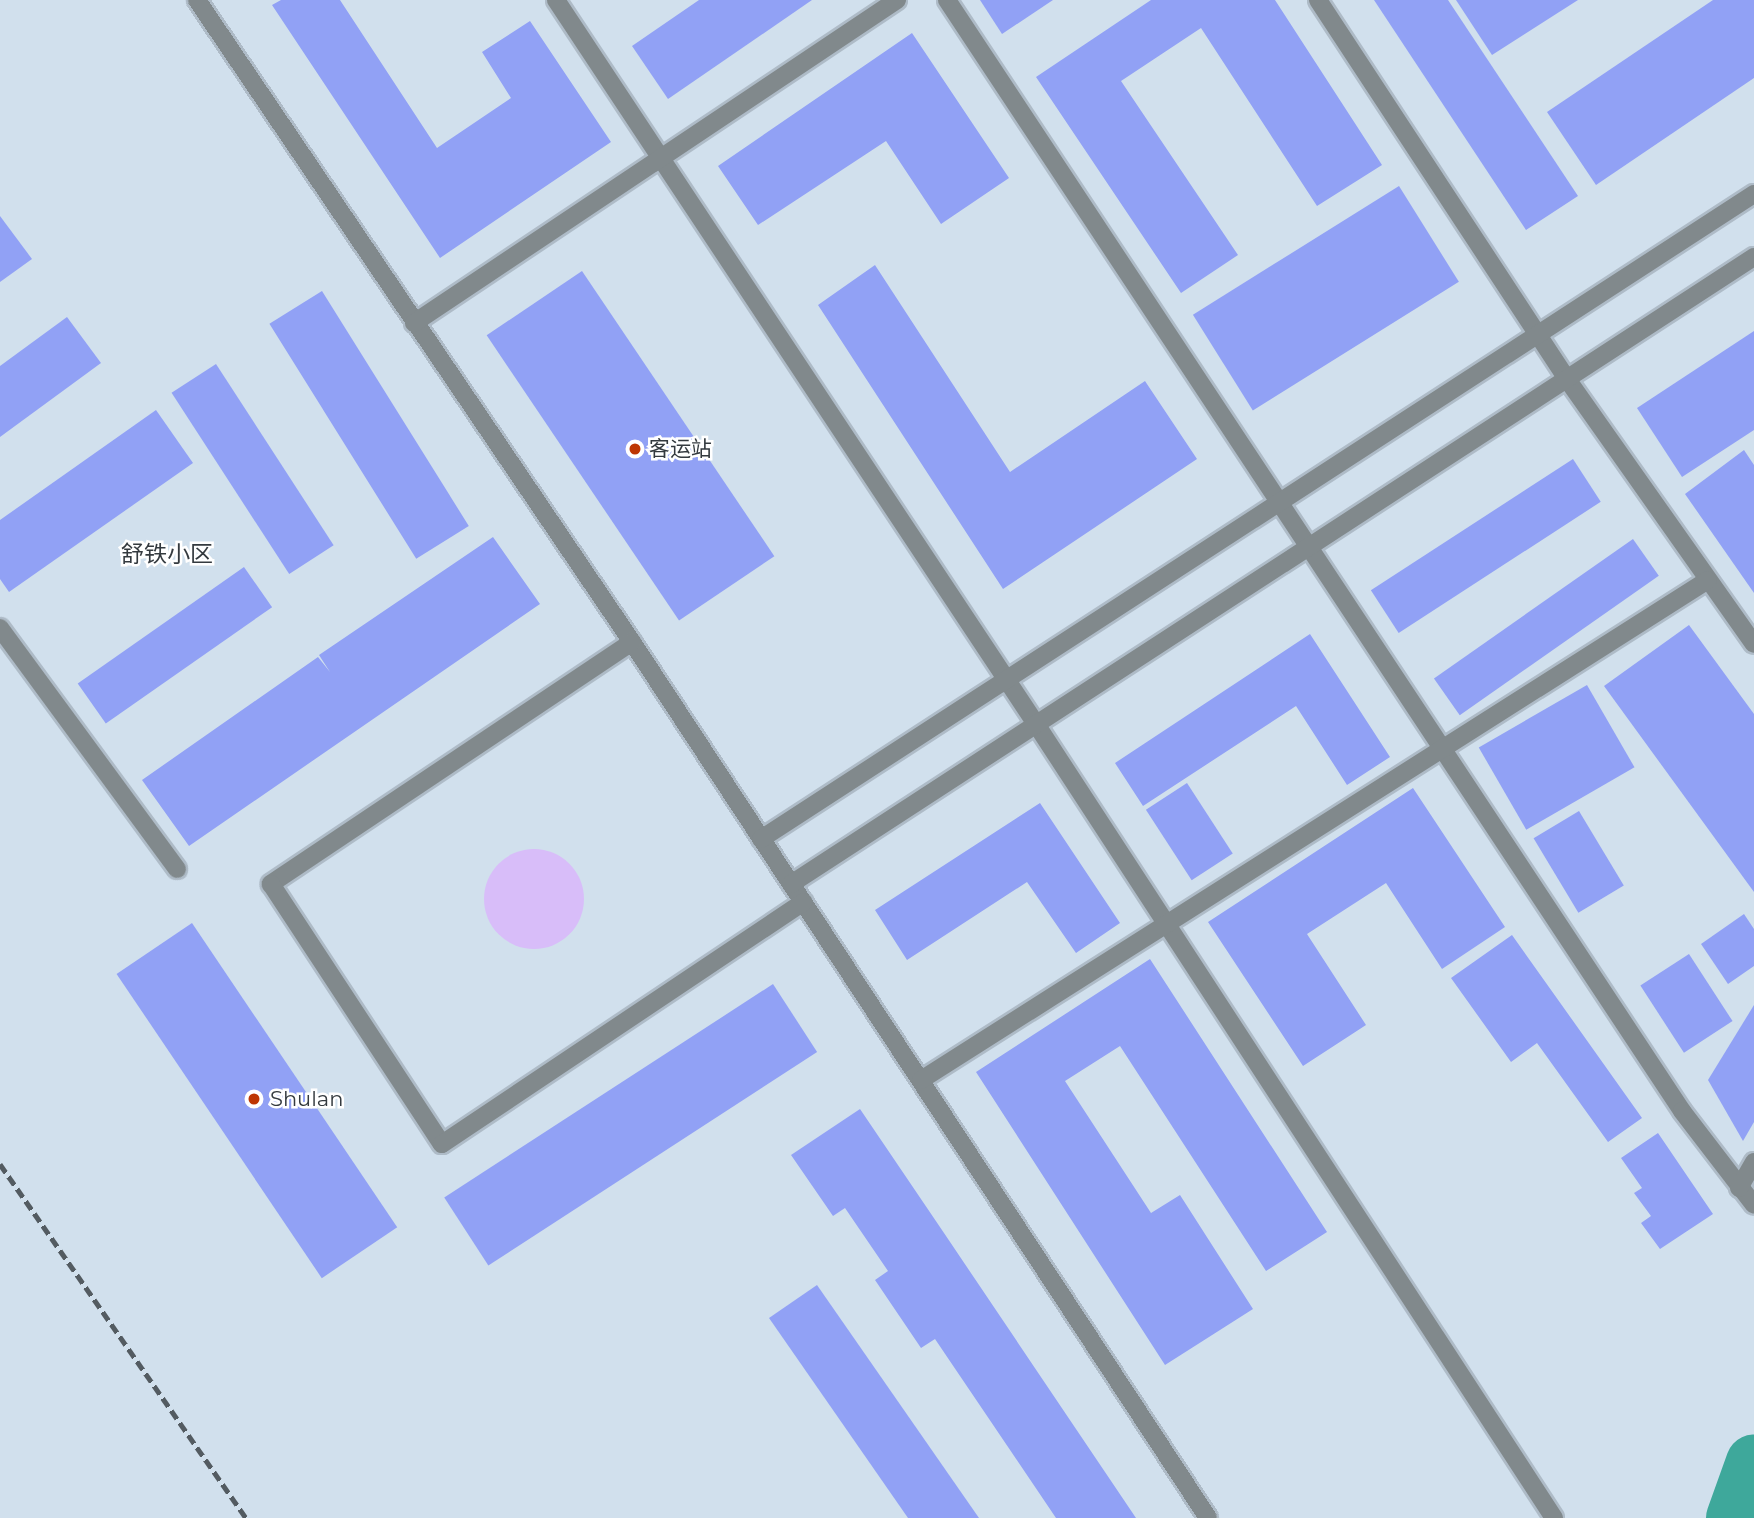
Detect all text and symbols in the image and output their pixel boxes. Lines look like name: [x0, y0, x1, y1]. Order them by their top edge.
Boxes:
place label: 客运站: [649, 436, 712, 462]
marker: 客运站: [627, 441, 643, 457]
district label: 舒铁小区: [121, 540, 213, 568]
place label: Shulan: [270, 1086, 343, 1112]
marker: Shulan: [244, 1089, 264, 1109]

